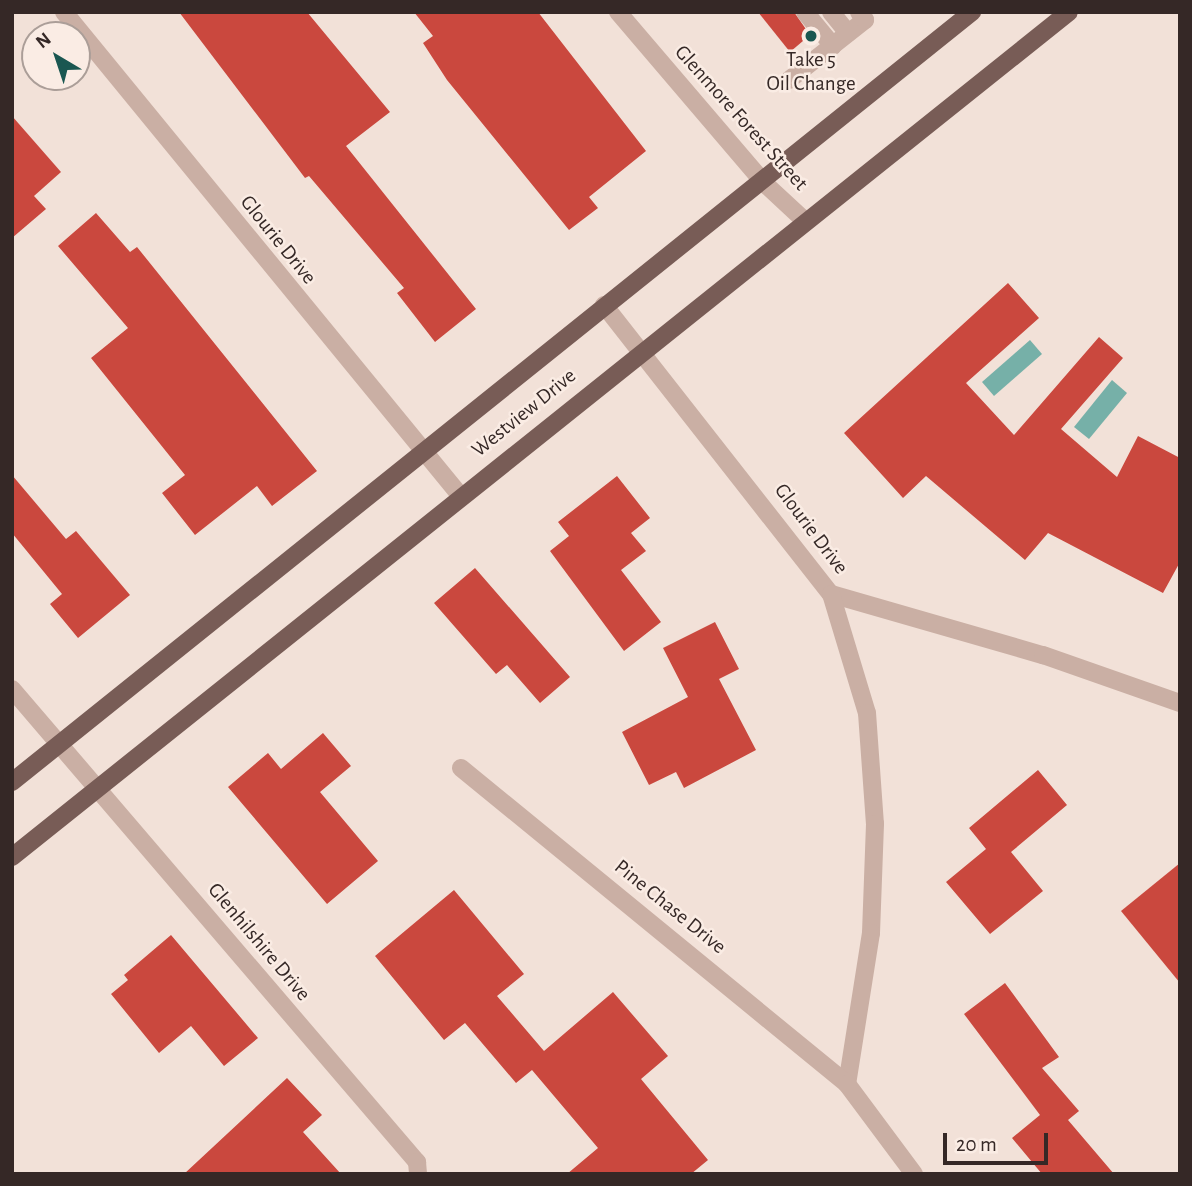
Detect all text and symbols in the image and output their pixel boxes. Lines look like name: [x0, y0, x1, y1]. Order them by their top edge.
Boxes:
north arrow: [21, 21, 91, 91]
marker: Take 5 Oil Change: [803, 28, 819, 44]
text: N: [33, 29, 55, 52]
street label: Glenmore Forest Street: [669, 40, 813, 196]
place label: Take 5 Oil Change: [766, 47, 856, 97]
street label: Glourie Drive: [235, 190, 321, 290]
street label: Westview Drive: [467, 363, 581, 463]
street label: Glourie Drive: [769, 479, 853, 579]
street label: Pine Chase Drive: [609, 854, 731, 960]
street label: Glenhilshire Drive: [202, 878, 316, 1006]
scale bar: [947, 1120, 1052, 1164]
text: 20 m: [956, 1134, 997, 1155]

